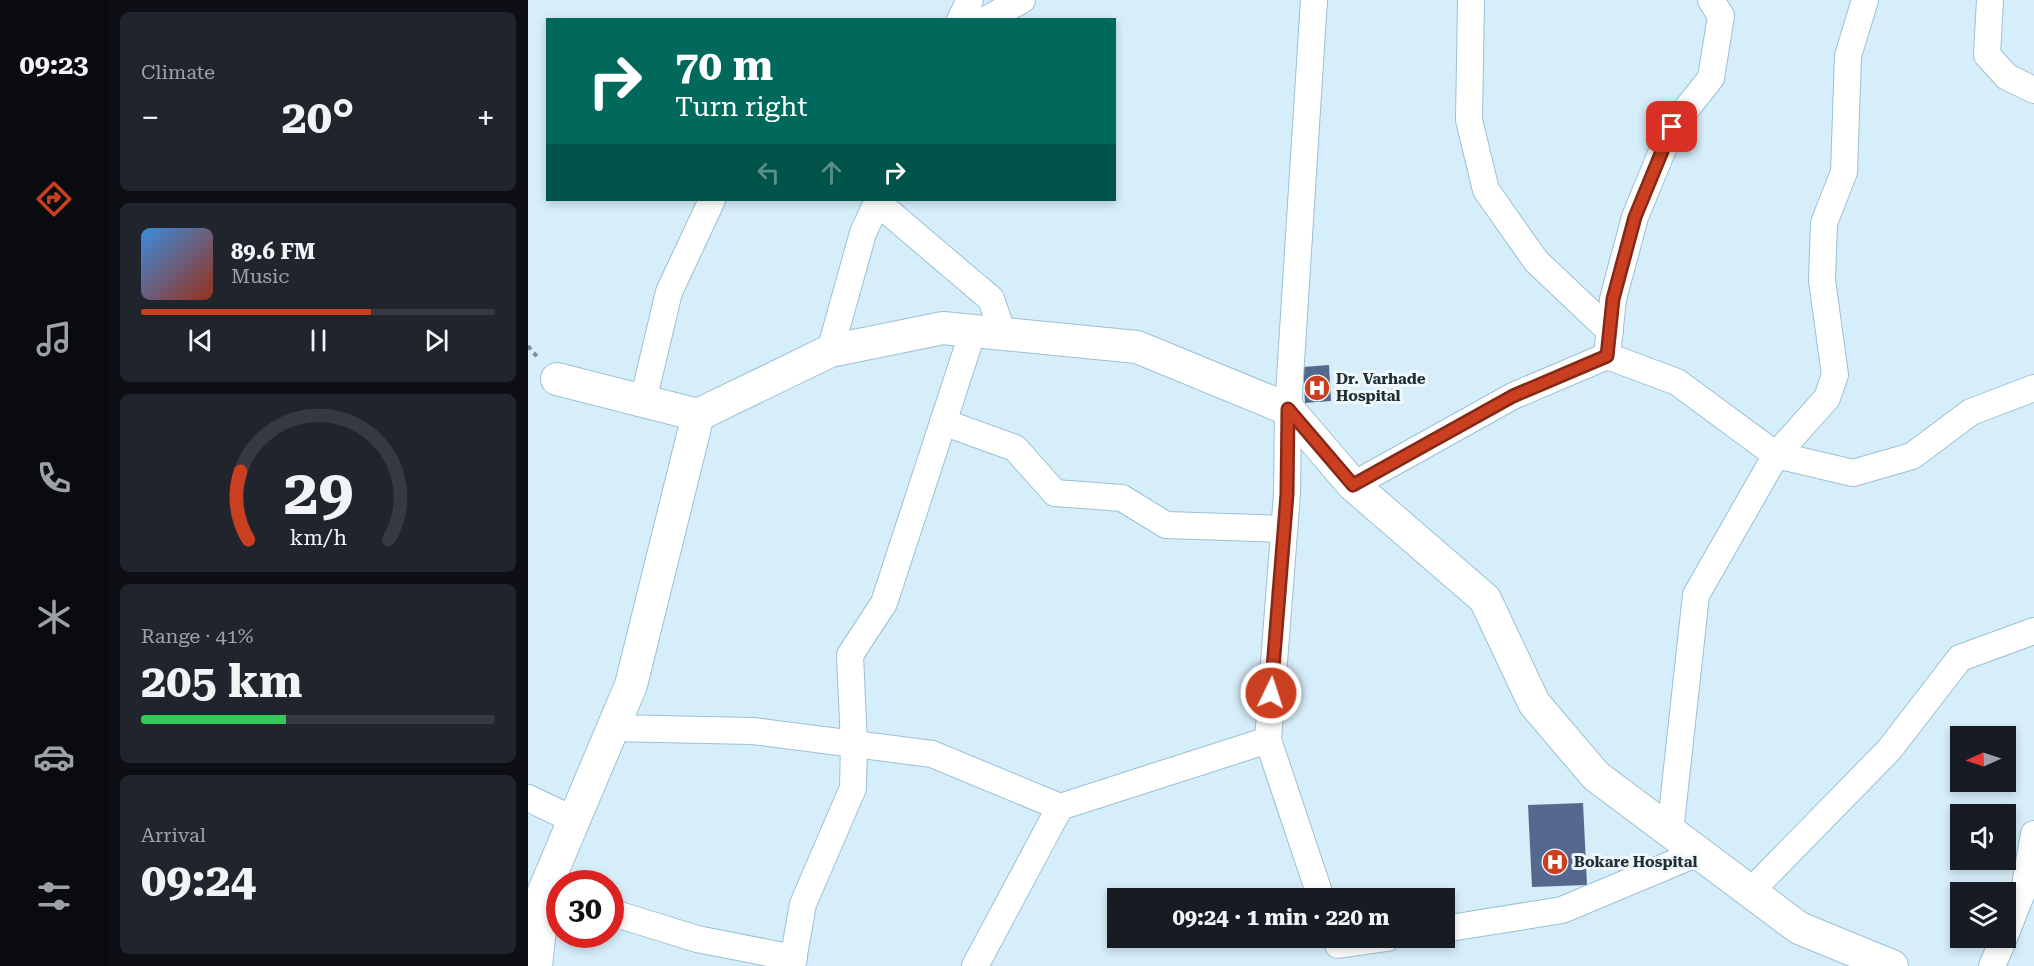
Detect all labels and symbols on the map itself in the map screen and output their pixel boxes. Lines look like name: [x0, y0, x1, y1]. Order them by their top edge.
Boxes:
pin: [1646, 101, 1697, 152]
place label: Dr. Varhade Hospital: [1336, 370, 1426, 405]
hospital icon: Dr. Varhade Hospital: [1302, 373, 1332, 403]
position arrow: [1239, 661, 1303, 725]
north arrow: [1950, 726, 2016, 792]
hospital icon: Bokare Hospital: [1540, 847, 1570, 877]
place label: Bokare Hospital: [1574, 853, 1697, 871]
speed limit sign: 30: [546, 870, 624, 948]

